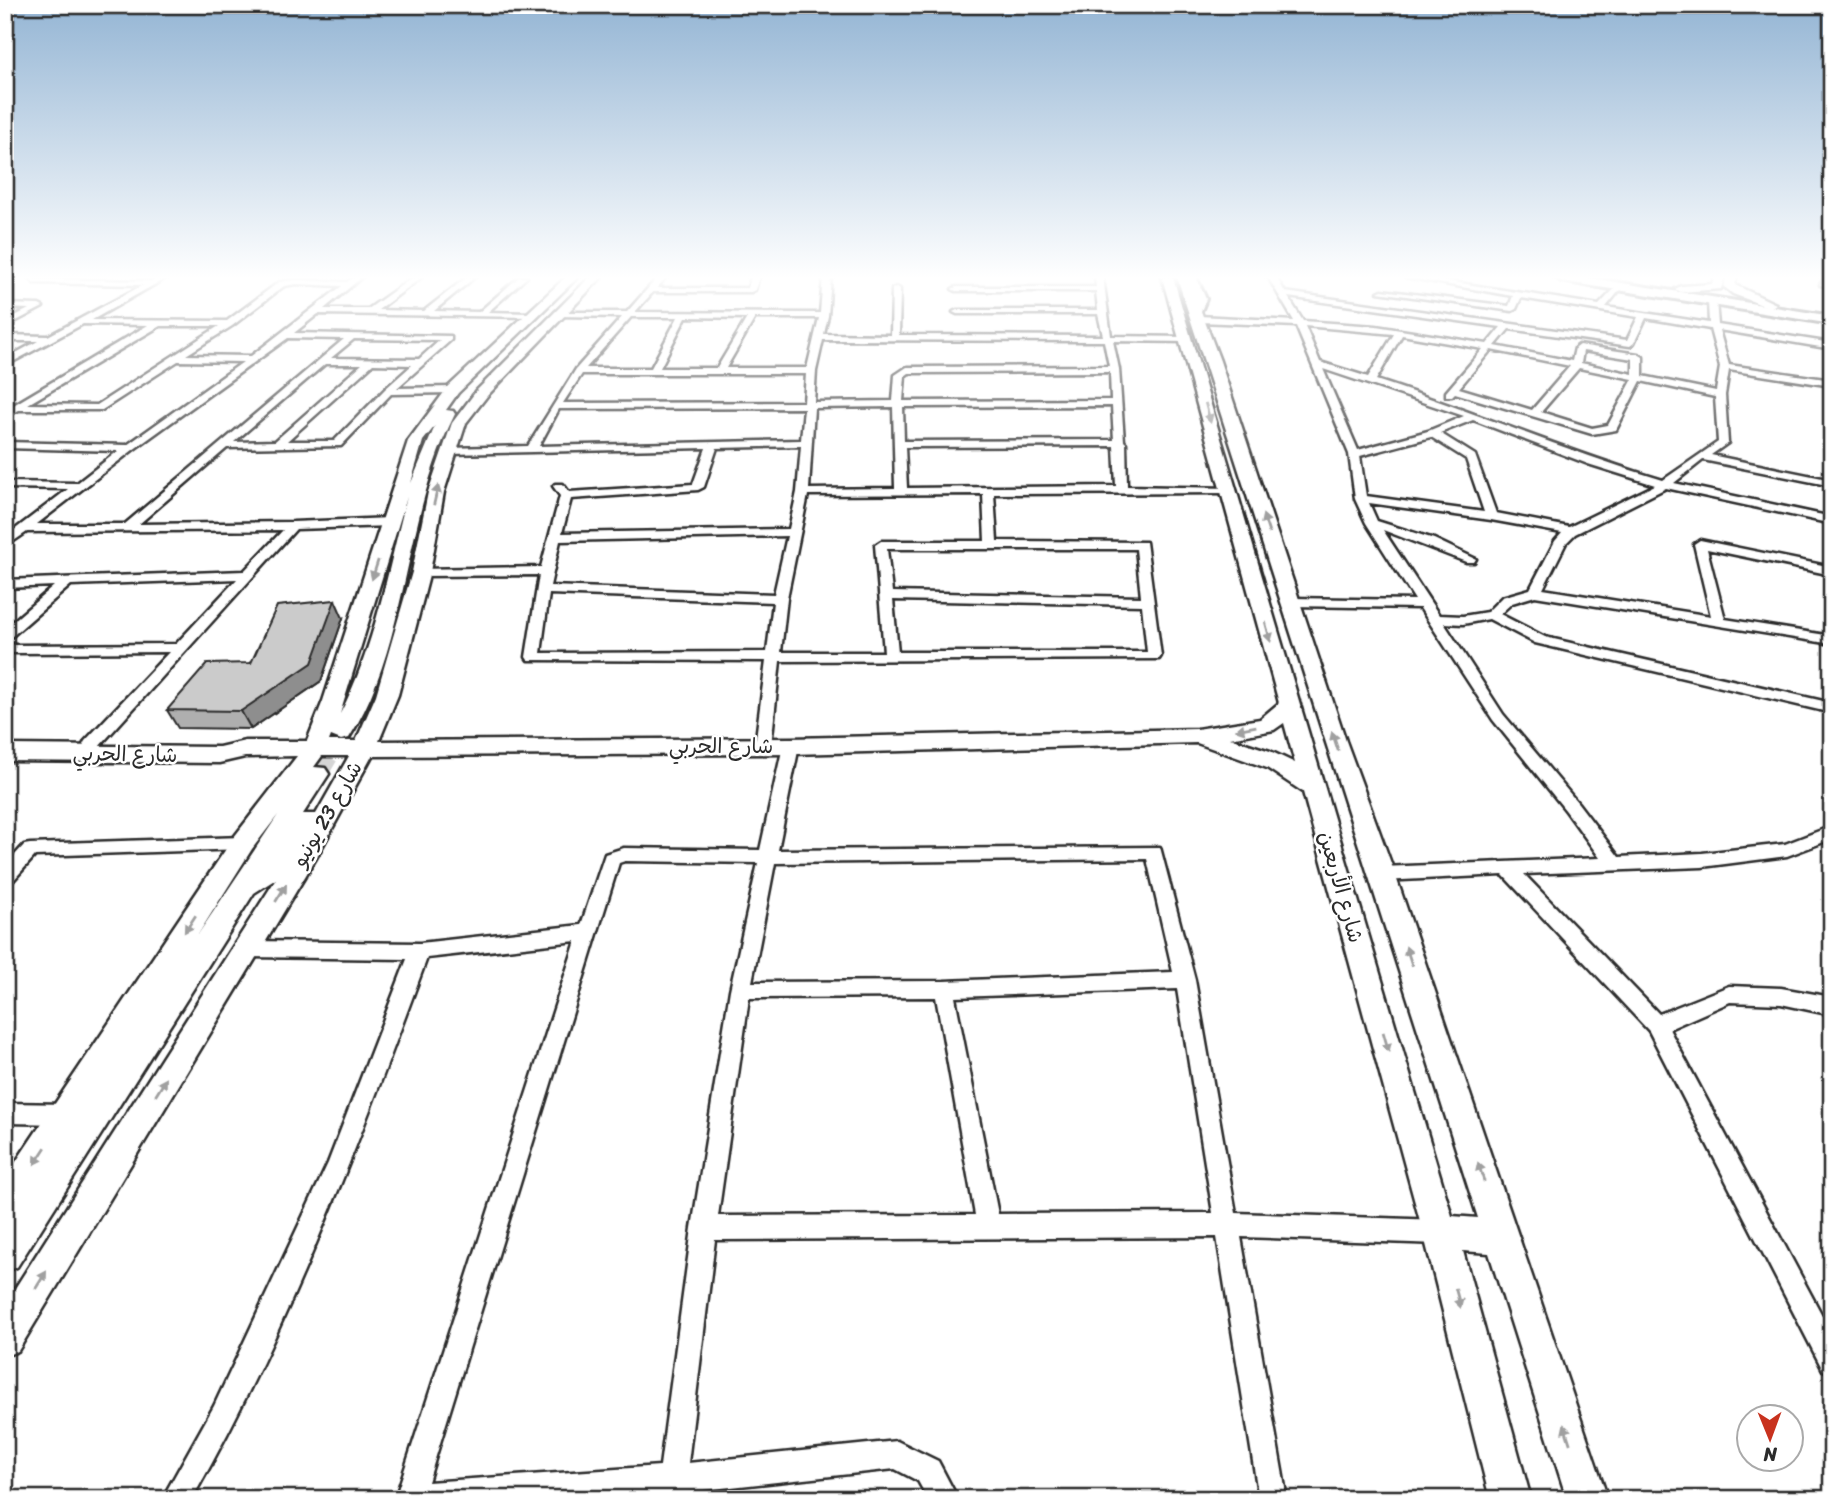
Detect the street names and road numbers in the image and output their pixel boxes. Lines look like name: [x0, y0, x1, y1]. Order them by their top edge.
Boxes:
street label: شارع الحربي: [669, 727, 773, 765]
street label: شارع الحربي: [72, 734, 178, 774]
street label: شارع 23 يونيو: [281, 753, 373, 875]
street label: شارع الأربعين: [1307, 827, 1375, 947]

